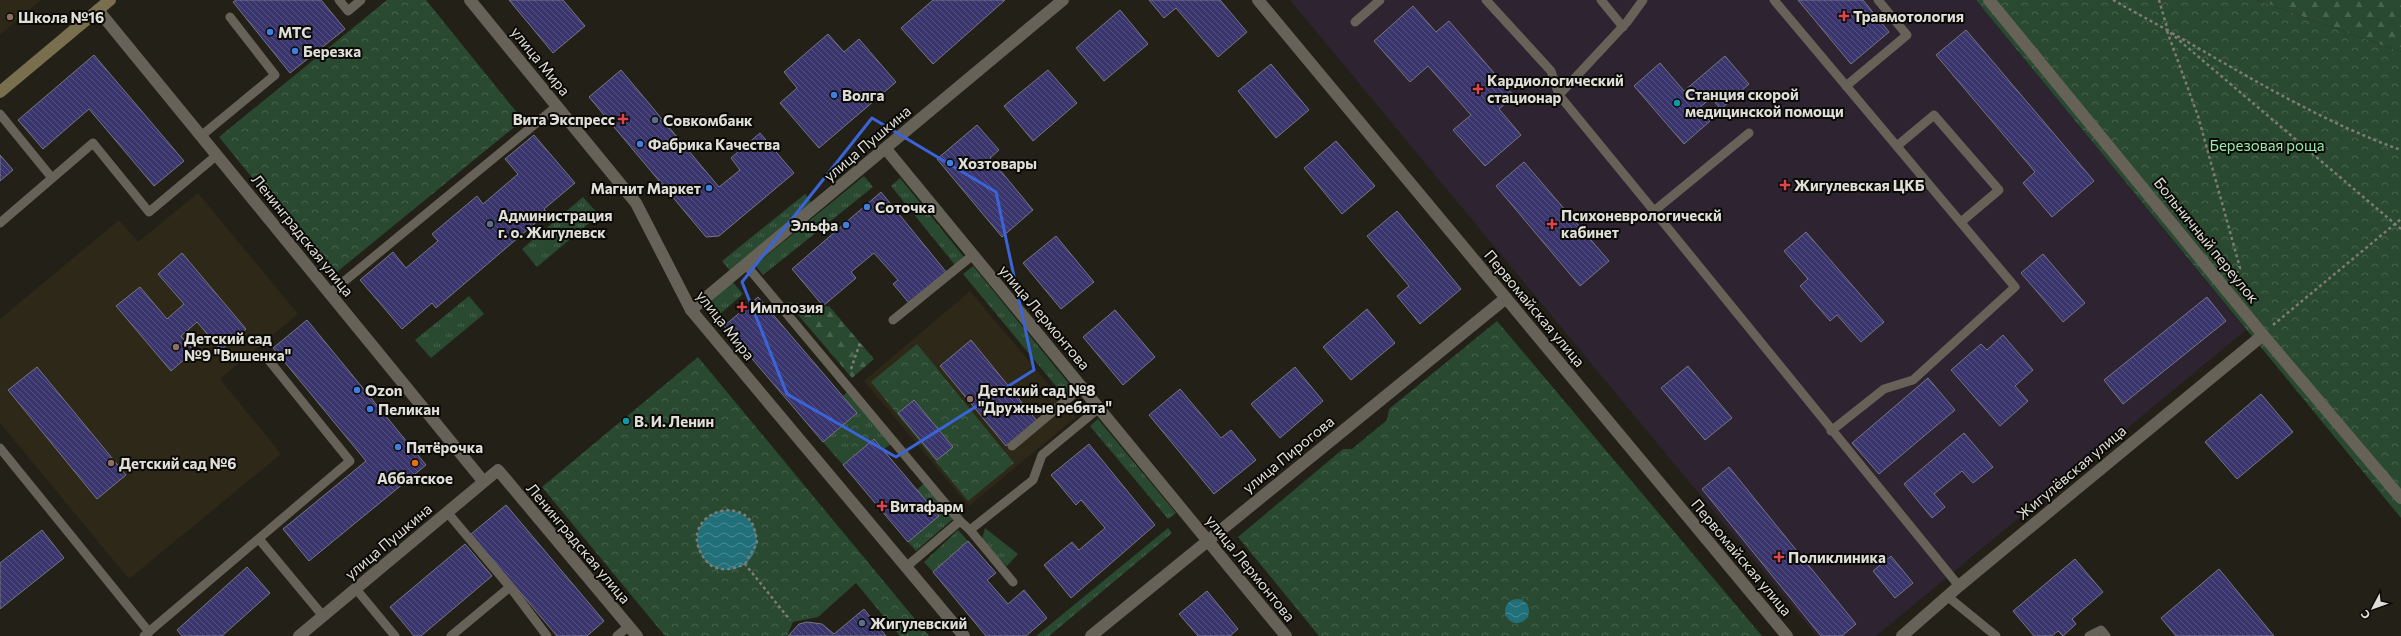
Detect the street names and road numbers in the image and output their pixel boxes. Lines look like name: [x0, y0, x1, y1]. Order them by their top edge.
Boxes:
street label: улица Мира: [508, 23, 574, 99]
street label: улица Пушкина: [820, 101, 914, 185]
street label: Ленинградская улица: [248, 170, 358, 300]
street label: Больничный переулок: [2151, 174, 2263, 306]
street label: Первомайская улица: [1481, 246, 1589, 370]
street label: улица Лермонтова: [996, 261, 1094, 373]
street label: улица Мира: [693, 287, 759, 363]
street label: улица Пирогова: [1239, 412, 1337, 496]
street label: Жигулёвская улица: [2013, 421, 2129, 523]
street label: Ленинградская улица: [523, 479, 635, 607]
street label: Первомайская улица: [1688, 495, 1796, 619]
street label: улица Пушкина: [341, 499, 435, 583]
street label: улица Лермонтова: [1203, 511, 1299, 625]

